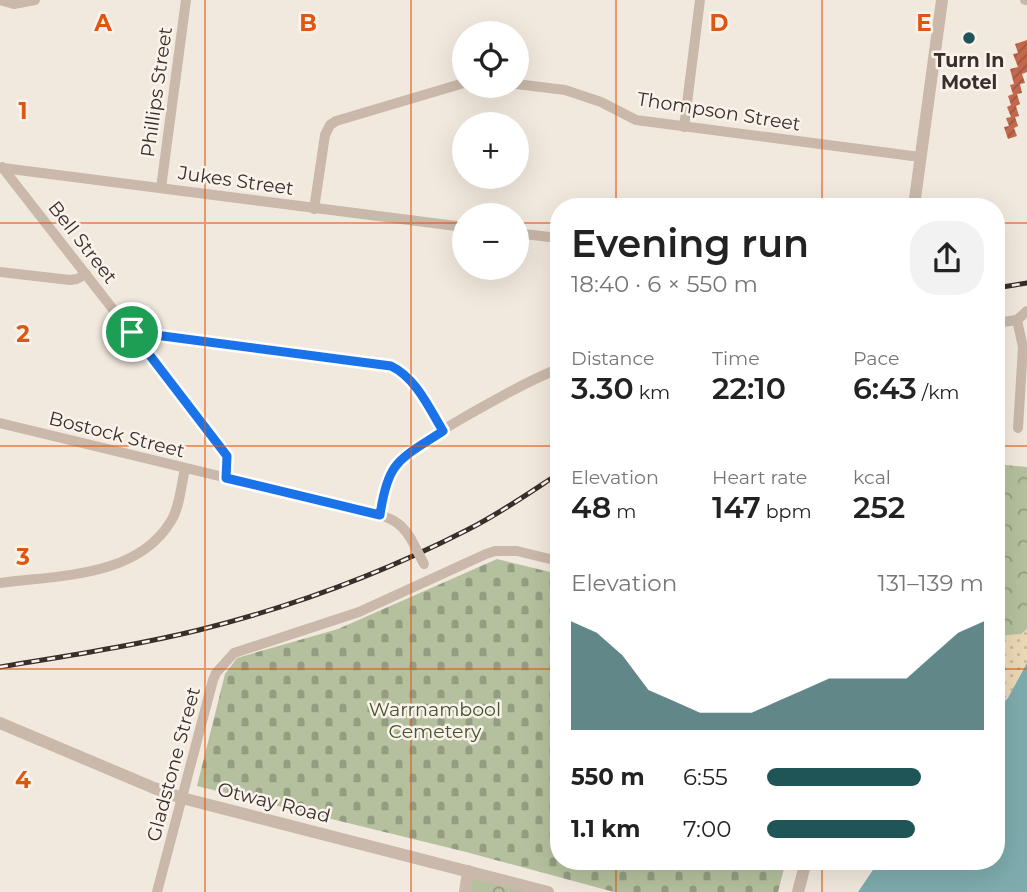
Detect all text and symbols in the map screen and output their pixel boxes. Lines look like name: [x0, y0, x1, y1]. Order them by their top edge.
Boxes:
text: A: [93, 9, 112, 37]
text: B: [299, 9, 317, 37]
text: D: [710, 9, 729, 37]
text: E: [916, 9, 932, 37]
map controls: [452, 21, 529, 280]
button: locate: [452, 21, 529, 98]
street label: Phillips Street: [136, 25, 177, 159]
marker: Turn In Motel: [961, 30, 977, 46]
place label: Turn In Motel: [934, 49, 1004, 94]
street label: Thompson Street: [636, 87, 803, 136]
text: 1: [18, 97, 28, 125]
button: +: [452, 112, 529, 189]
street label: Jukes Street: [176, 161, 295, 200]
street label: Bell Street: [43, 196, 122, 288]
button: −: [452, 203, 529, 280]
text: Evening run: [571, 220, 809, 267]
button: share: [910, 221, 984, 295]
text: 18:40 · 6 × 550 m: [571, 270, 758, 298]
pin: [102, 302, 162, 362]
icon: arrive: [113, 313, 151, 351]
text: 2: [16, 320, 30, 348]
text: Distance: [571, 347, 654, 370]
text: Time: [712, 347, 760, 370]
text: Pace: [853, 347, 900, 370]
text: 3.30: [571, 370, 634, 407]
text: 22:10: [712, 370, 786, 407]
text: 6:43: [853, 370, 917, 407]
text: km: [634, 381, 670, 404]
text: /km: [917, 381, 960, 404]
street label: Bostock Street: [47, 406, 187, 463]
text: Elevation: [571, 466, 659, 489]
text: Heart rate: [712, 466, 807, 489]
text: kcal: [853, 466, 891, 489]
text: 48: [571, 489, 611, 526]
text: 147: [712, 489, 761, 526]
text: 252: [853, 489, 905, 526]
text: m: [611, 500, 636, 523]
text: bpm: [761, 500, 812, 523]
text: 3: [15, 543, 30, 571]
text: Elevation: [571, 569, 677, 597]
text: 131–139 m: [878, 569, 984, 597]
street label: Gladstone Street: [142, 684, 205, 844]
park label: Warrnambool Cemetery: [369, 698, 501, 743]
text: 550 m: [571, 763, 645, 791]
text: 6:55: [683, 763, 728, 791]
text: 4: [15, 766, 31, 794]
street label: Otway Road: [215, 777, 333, 828]
text: 1.1 km: [571, 815, 640, 843]
text: 7:00: [683, 815, 731, 843]

